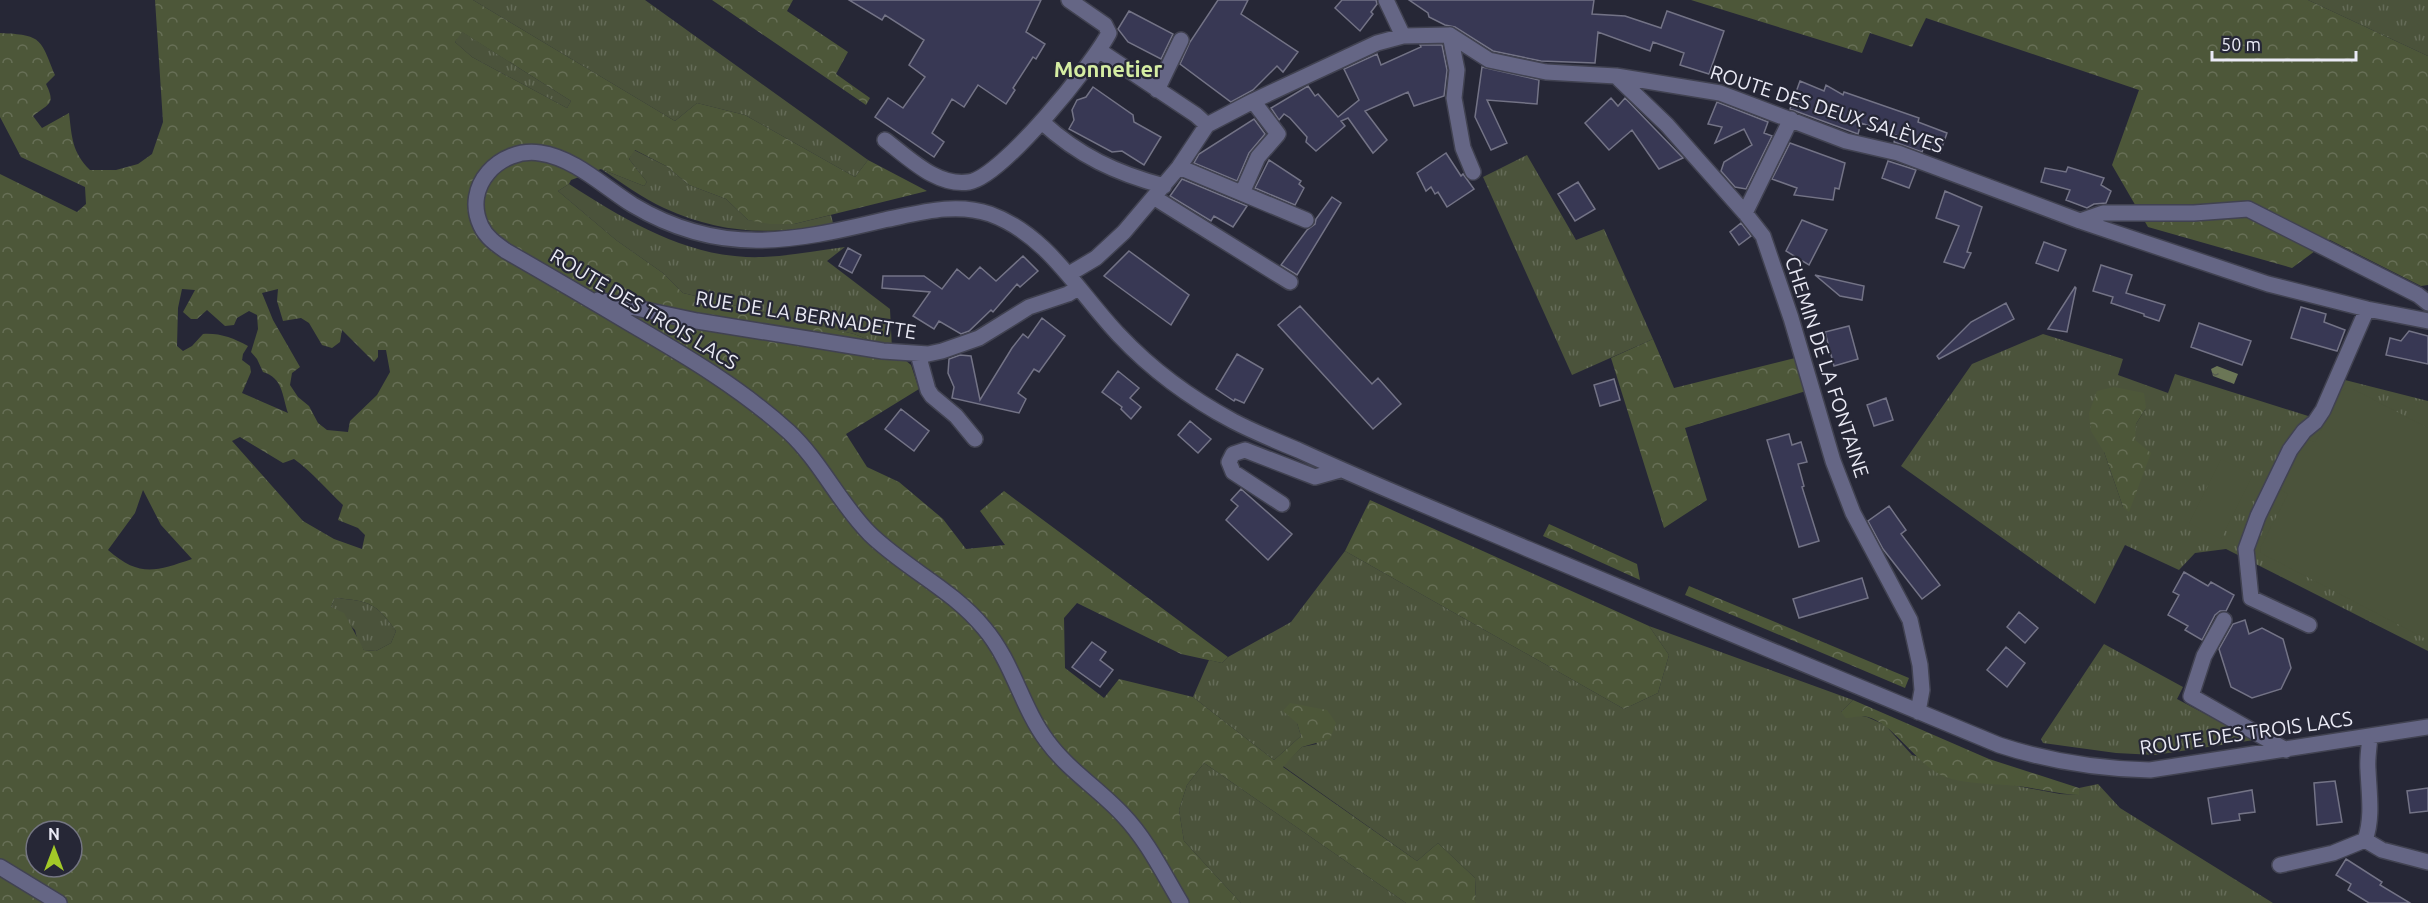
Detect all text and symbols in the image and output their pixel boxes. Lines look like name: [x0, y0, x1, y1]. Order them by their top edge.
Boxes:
scale bar: [2212, 24, 2356, 62]
text: 50 m: [2221, 34, 2261, 54]
district label: Monnetier: [1054, 56, 1162, 81]
street label: ROUTE DES DEUX SALÈVES: [1708, 60, 1947, 157]
street label: ROUTE DES TROIS LACS: [546, 243, 742, 374]
street label: CHEMIN DE LA FONTAINE: [1781, 253, 1874, 480]
street label: RUE DE LA BERNADETTE: [694, 286, 918, 343]
street label: ROUTE DES TROIS LACS: [2138, 706, 2354, 759]
north arrow: [24, 819, 84, 879]
text: N: [48, 825, 60, 843]

